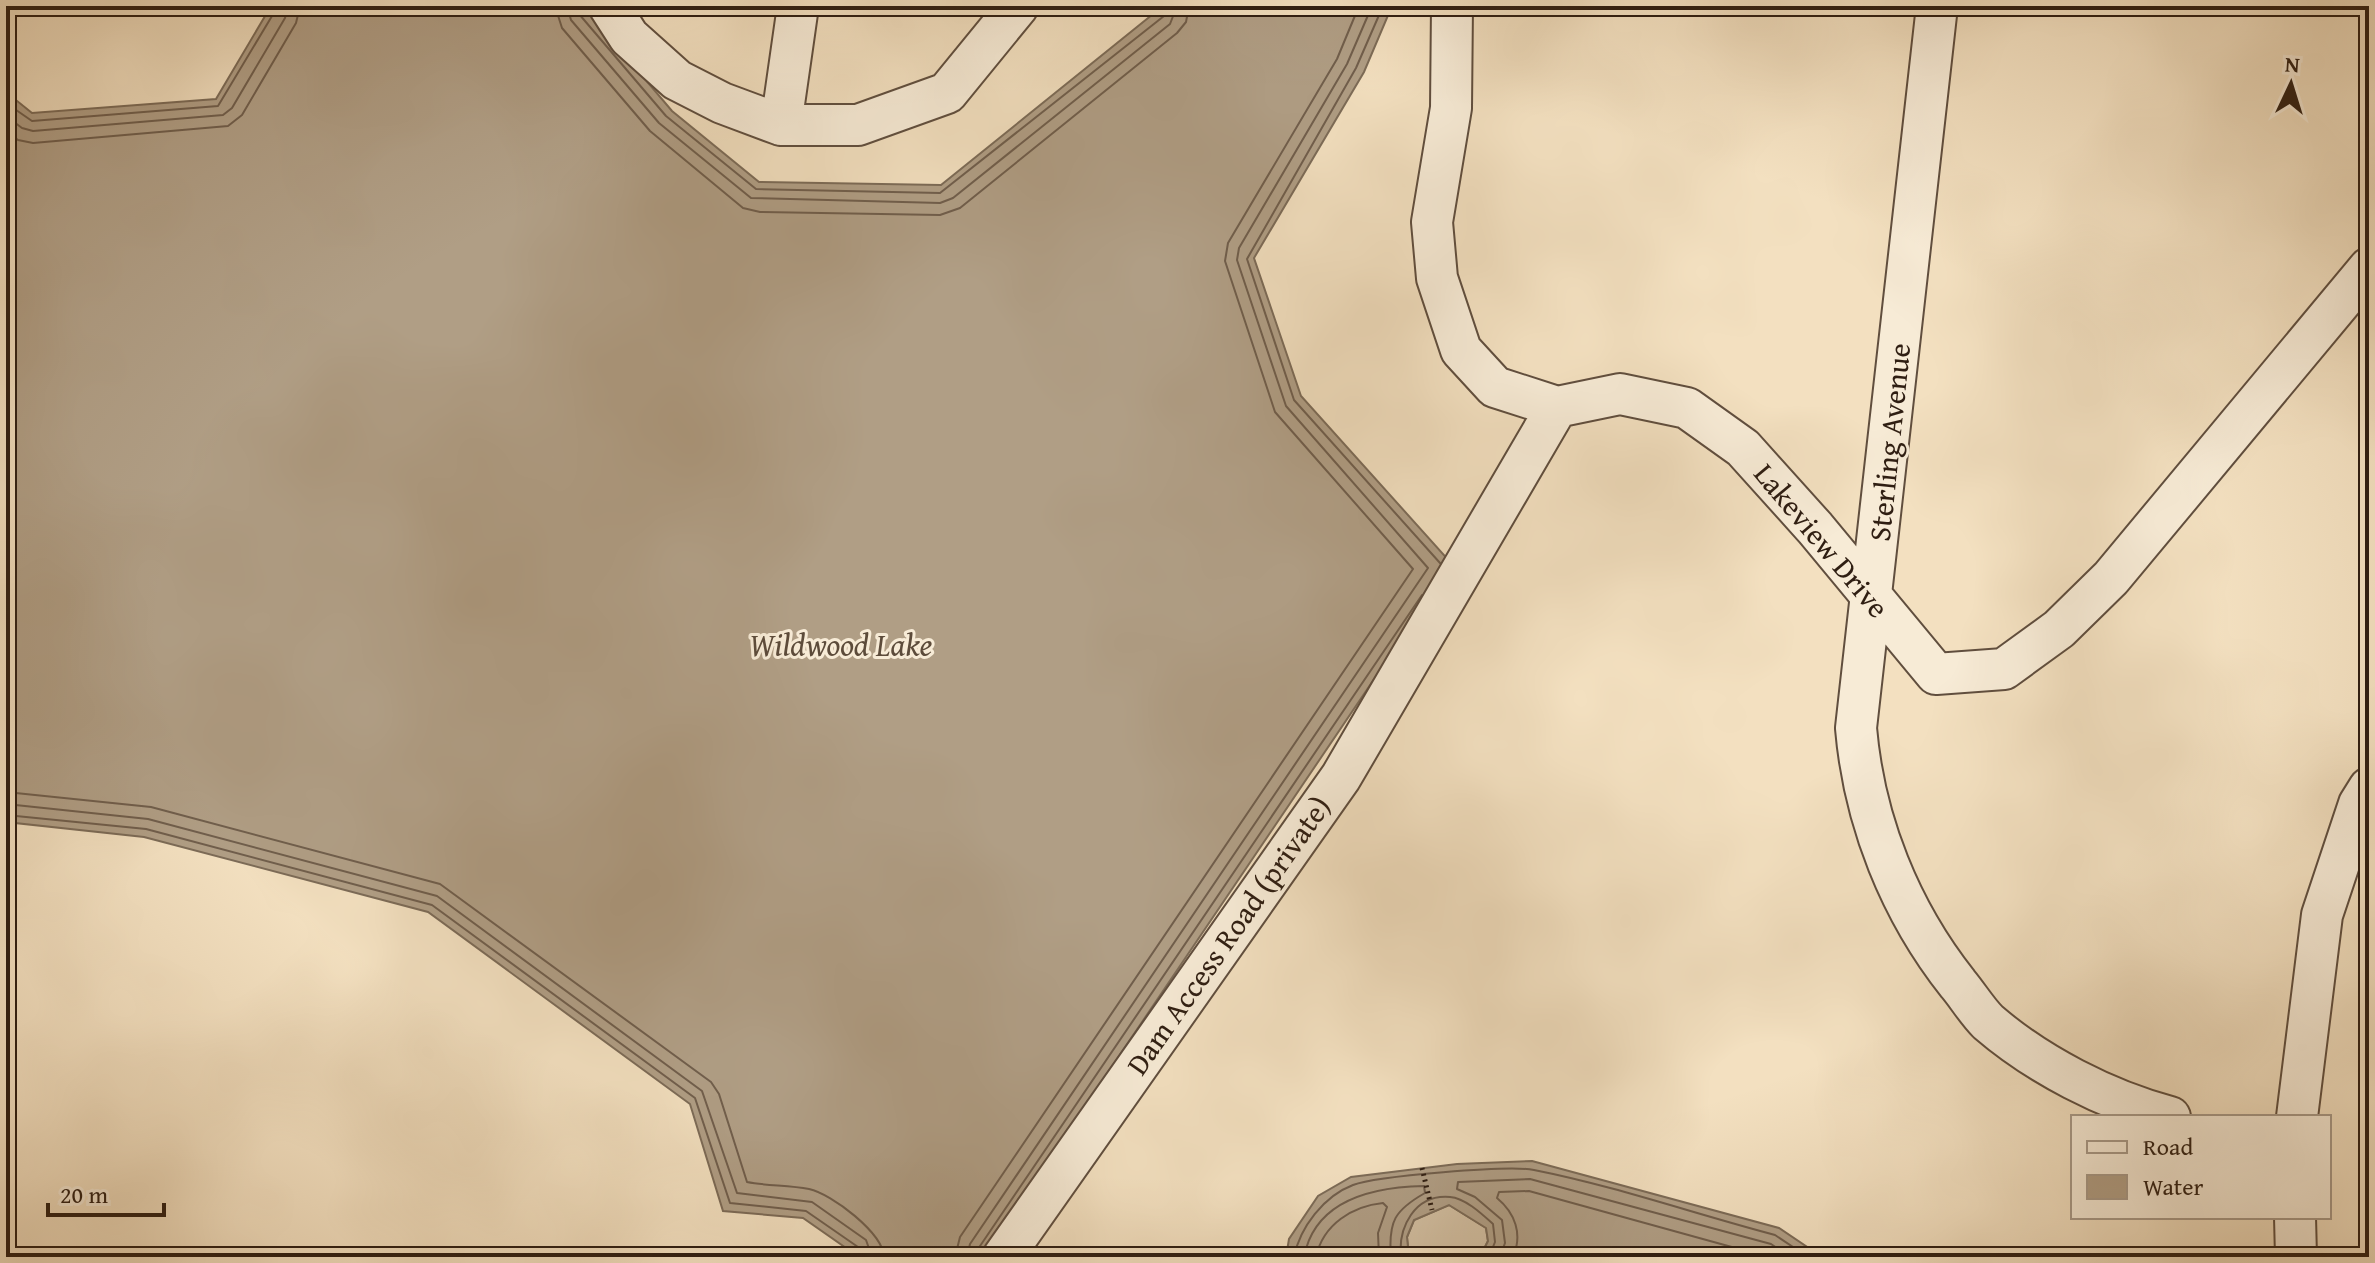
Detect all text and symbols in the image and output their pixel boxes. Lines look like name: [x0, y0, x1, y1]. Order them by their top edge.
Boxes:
north arrow: [2251, 44, 2331, 124]
text: N: [2284, 48, 2301, 81]
street label: Sterling Avenue: [1857, 341, 1921, 543]
street label: Lakeview Drive: [1744, 453, 1900, 627]
water label: Wildwood Lake: [750, 621, 933, 668]
street label: Dam Access Road (private): [1115, 787, 1341, 1083]
legend: [2071, 1115, 2331, 1219]
text: Road: [2143, 1129, 2193, 1164]
scale bar: [48, 1167, 164, 1217]
text: Water: [2143, 1169, 2204, 1204]
text: 20 m: [60, 1177, 108, 1212]

